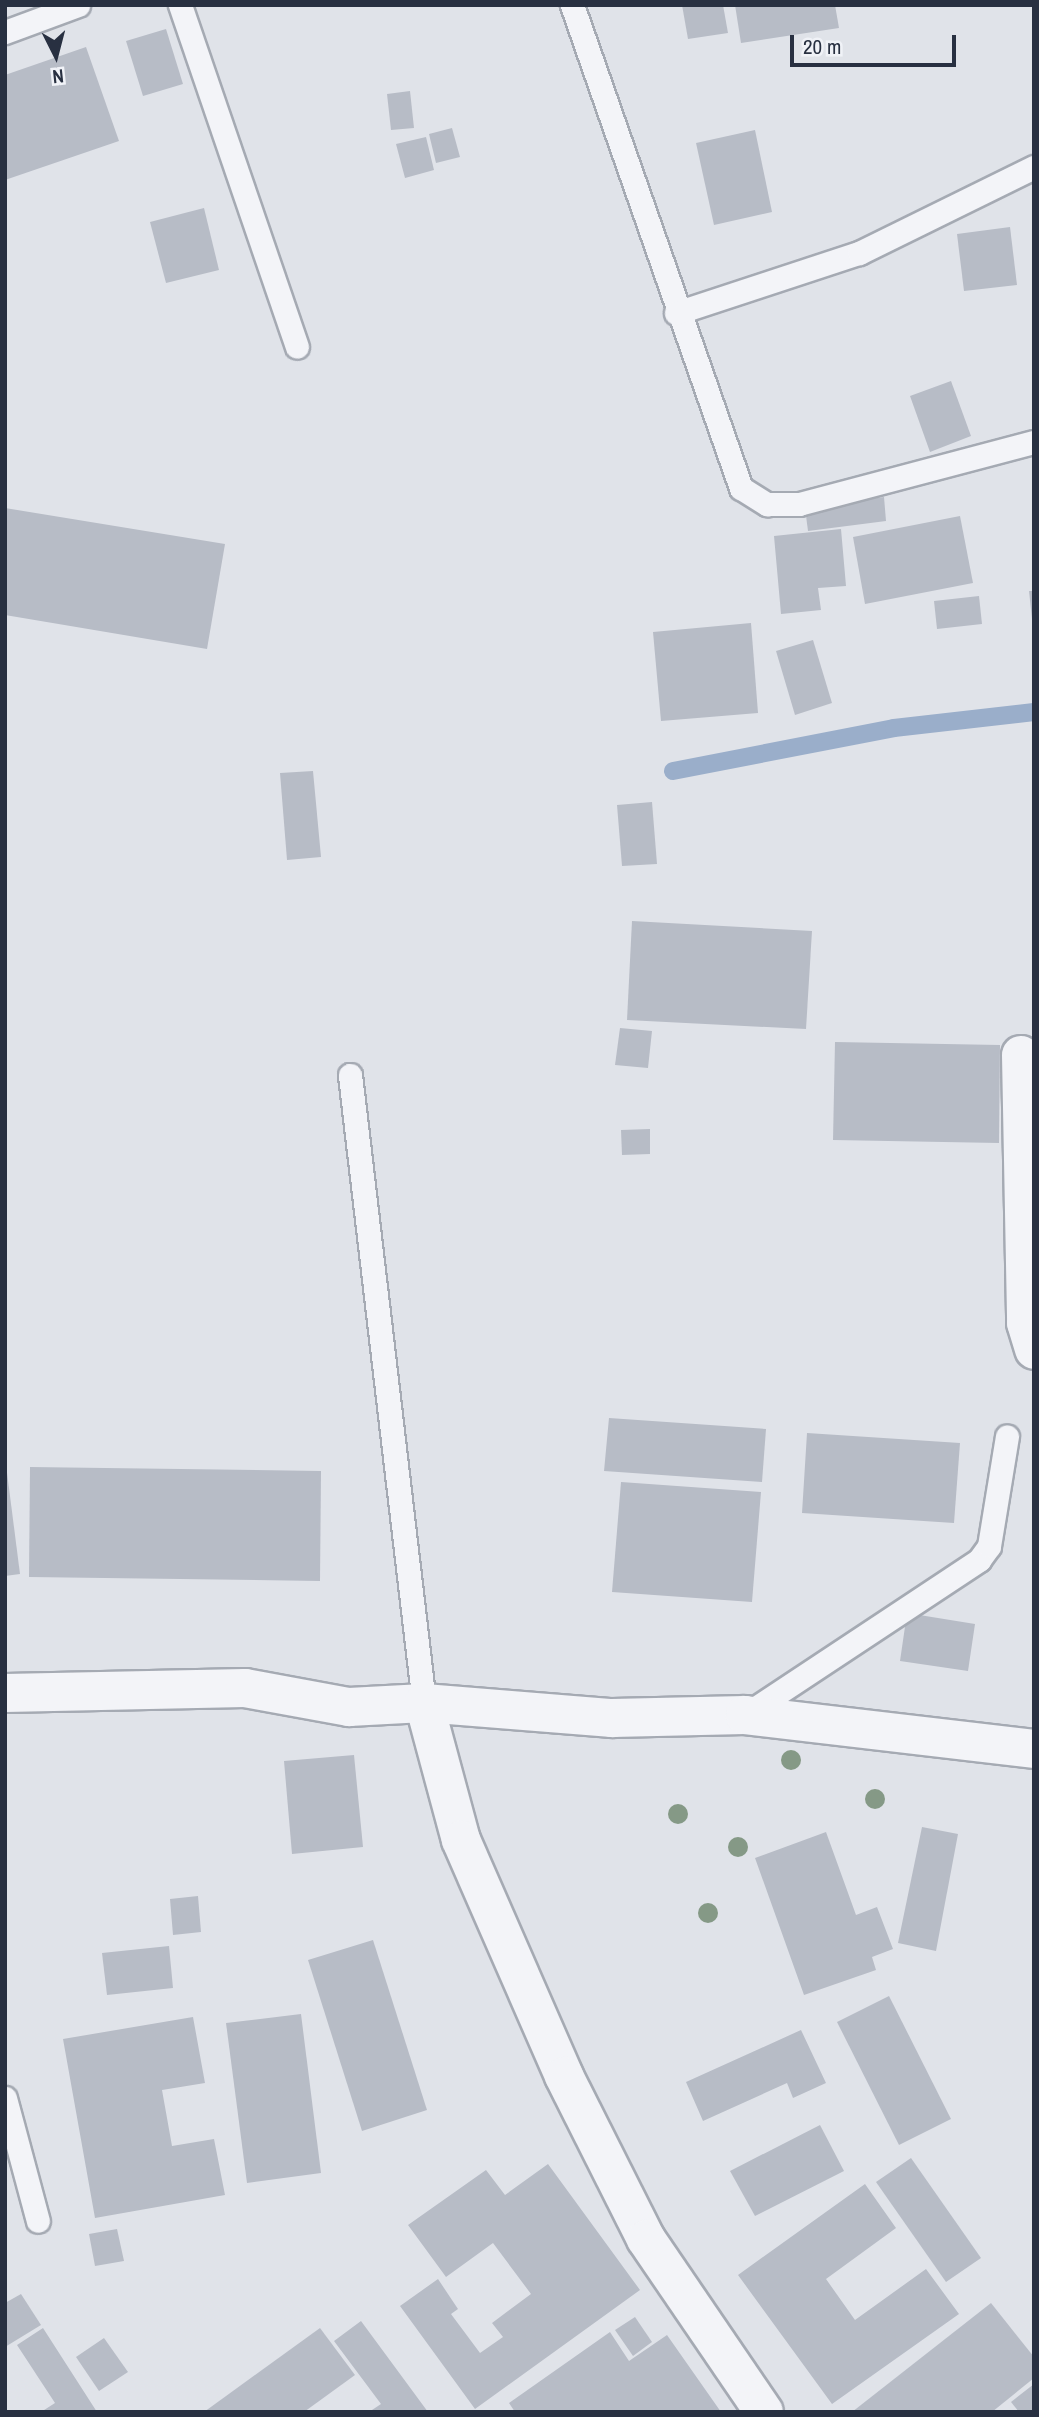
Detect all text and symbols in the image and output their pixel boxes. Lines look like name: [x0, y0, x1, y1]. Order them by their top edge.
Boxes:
north arrow: [21, 21, 91, 91]
scale bar: [794, 21, 960, 65]
text: 20 m: [803, 32, 841, 61]
text: N: [51, 63, 65, 90]

